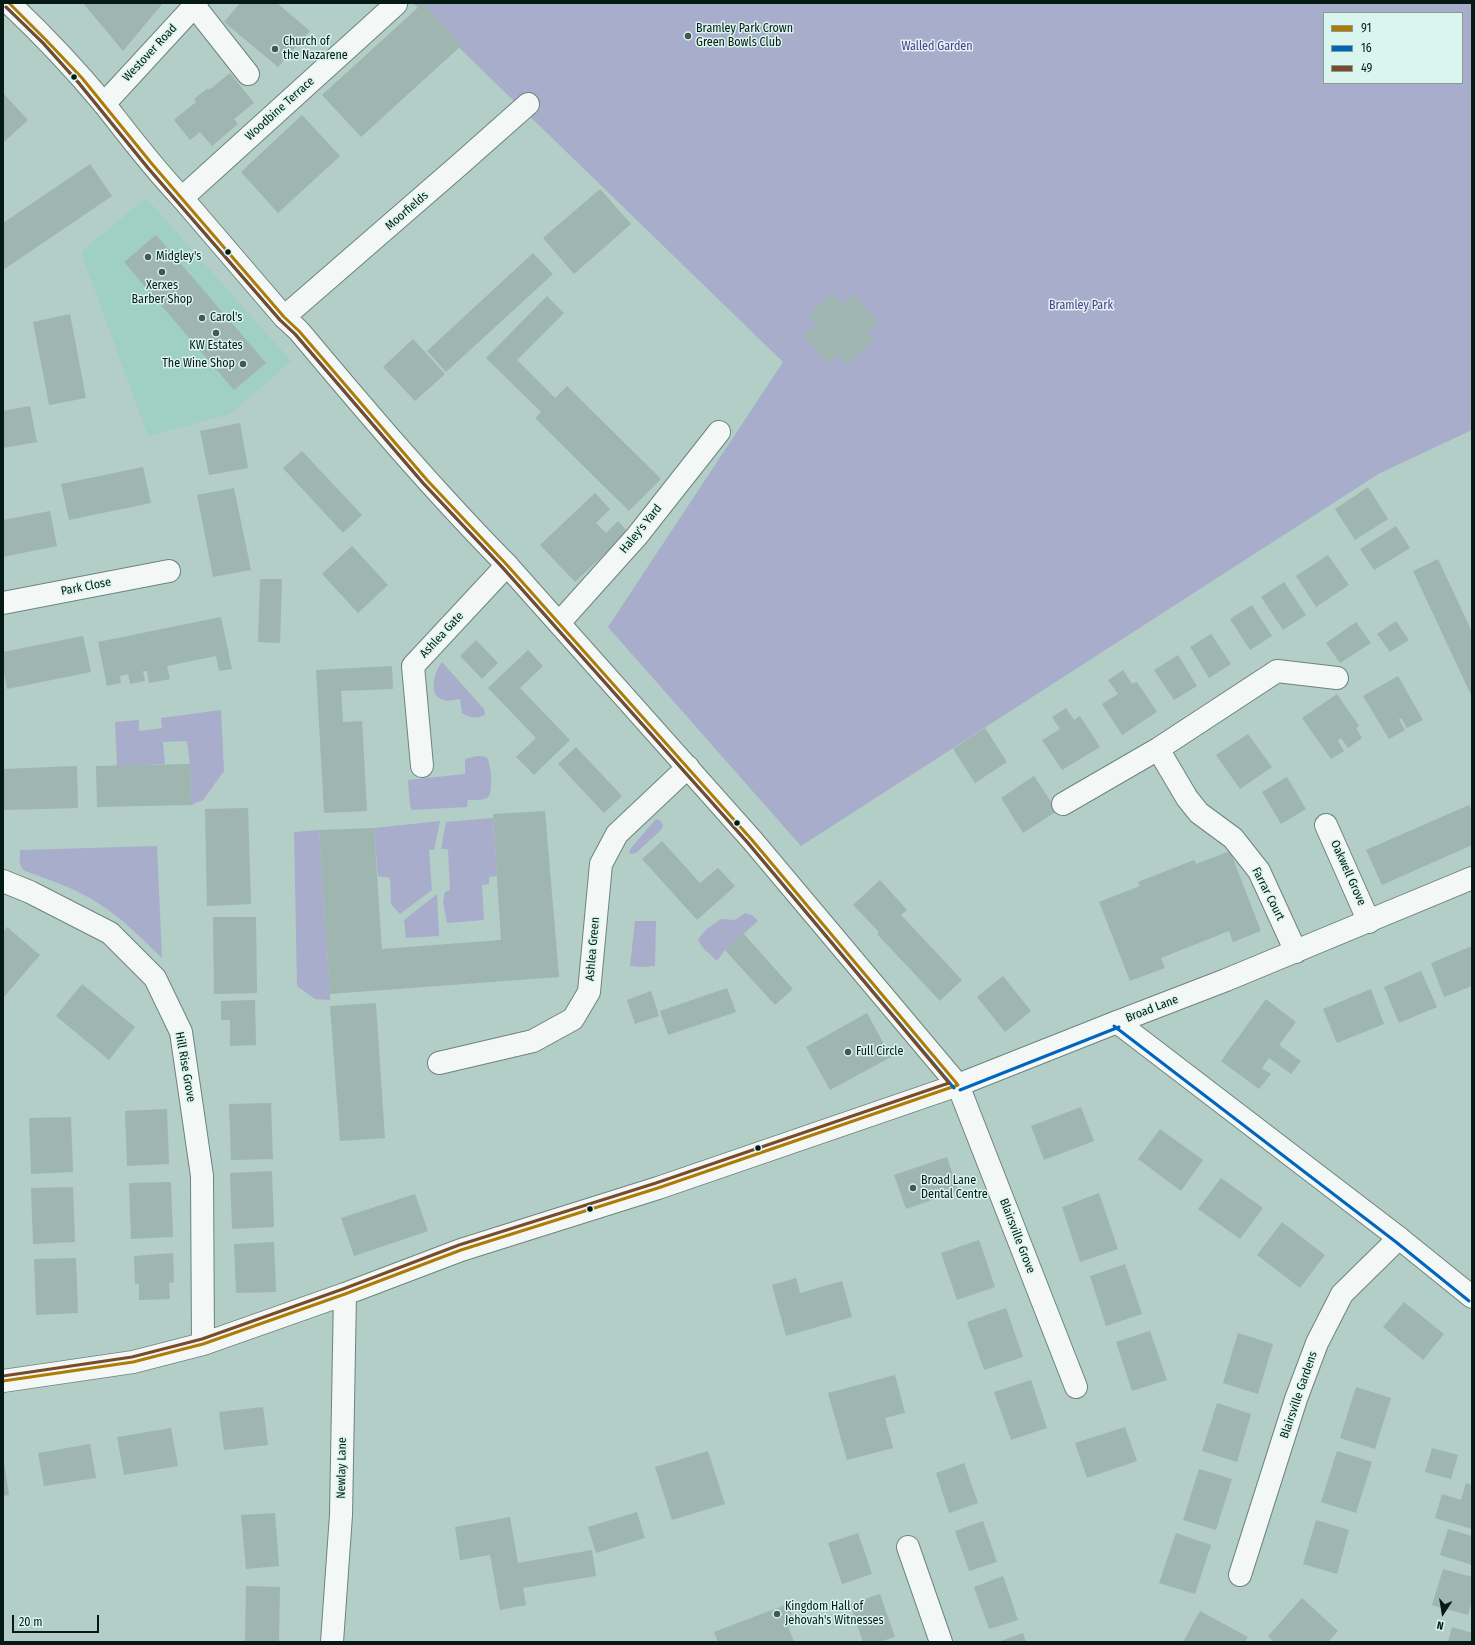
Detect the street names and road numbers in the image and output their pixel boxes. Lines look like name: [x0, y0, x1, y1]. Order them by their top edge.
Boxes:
street label: Westover Road: [120, 21, 180, 85]
street label: Woodbine Terrace: [243, 74, 317, 144]
street label: Moorfields: [383, 188, 431, 234]
street label: Haley's Yard: [617, 502, 665, 556]
street label: Park Close: [60, 575, 112, 599]
street label: Ashlea Gate: [417, 609, 467, 661]
street label: Oakwell Grove: [1327, 838, 1369, 908]
street label: Farrar Court: [1248, 865, 1288, 923]
street label: Ashlea Green: [583, 916, 603, 982]
street label: Broad Lane: [1124, 992, 1180, 1026]
street label: Hill Rise Grove: [172, 1031, 198, 1103]
street label: Blairsville Grove: [996, 1196, 1038, 1276]
street label: Blairsville Gardens: [1277, 1349, 1321, 1441]
street label: Newlay Lane: [334, 1437, 350, 1499]

